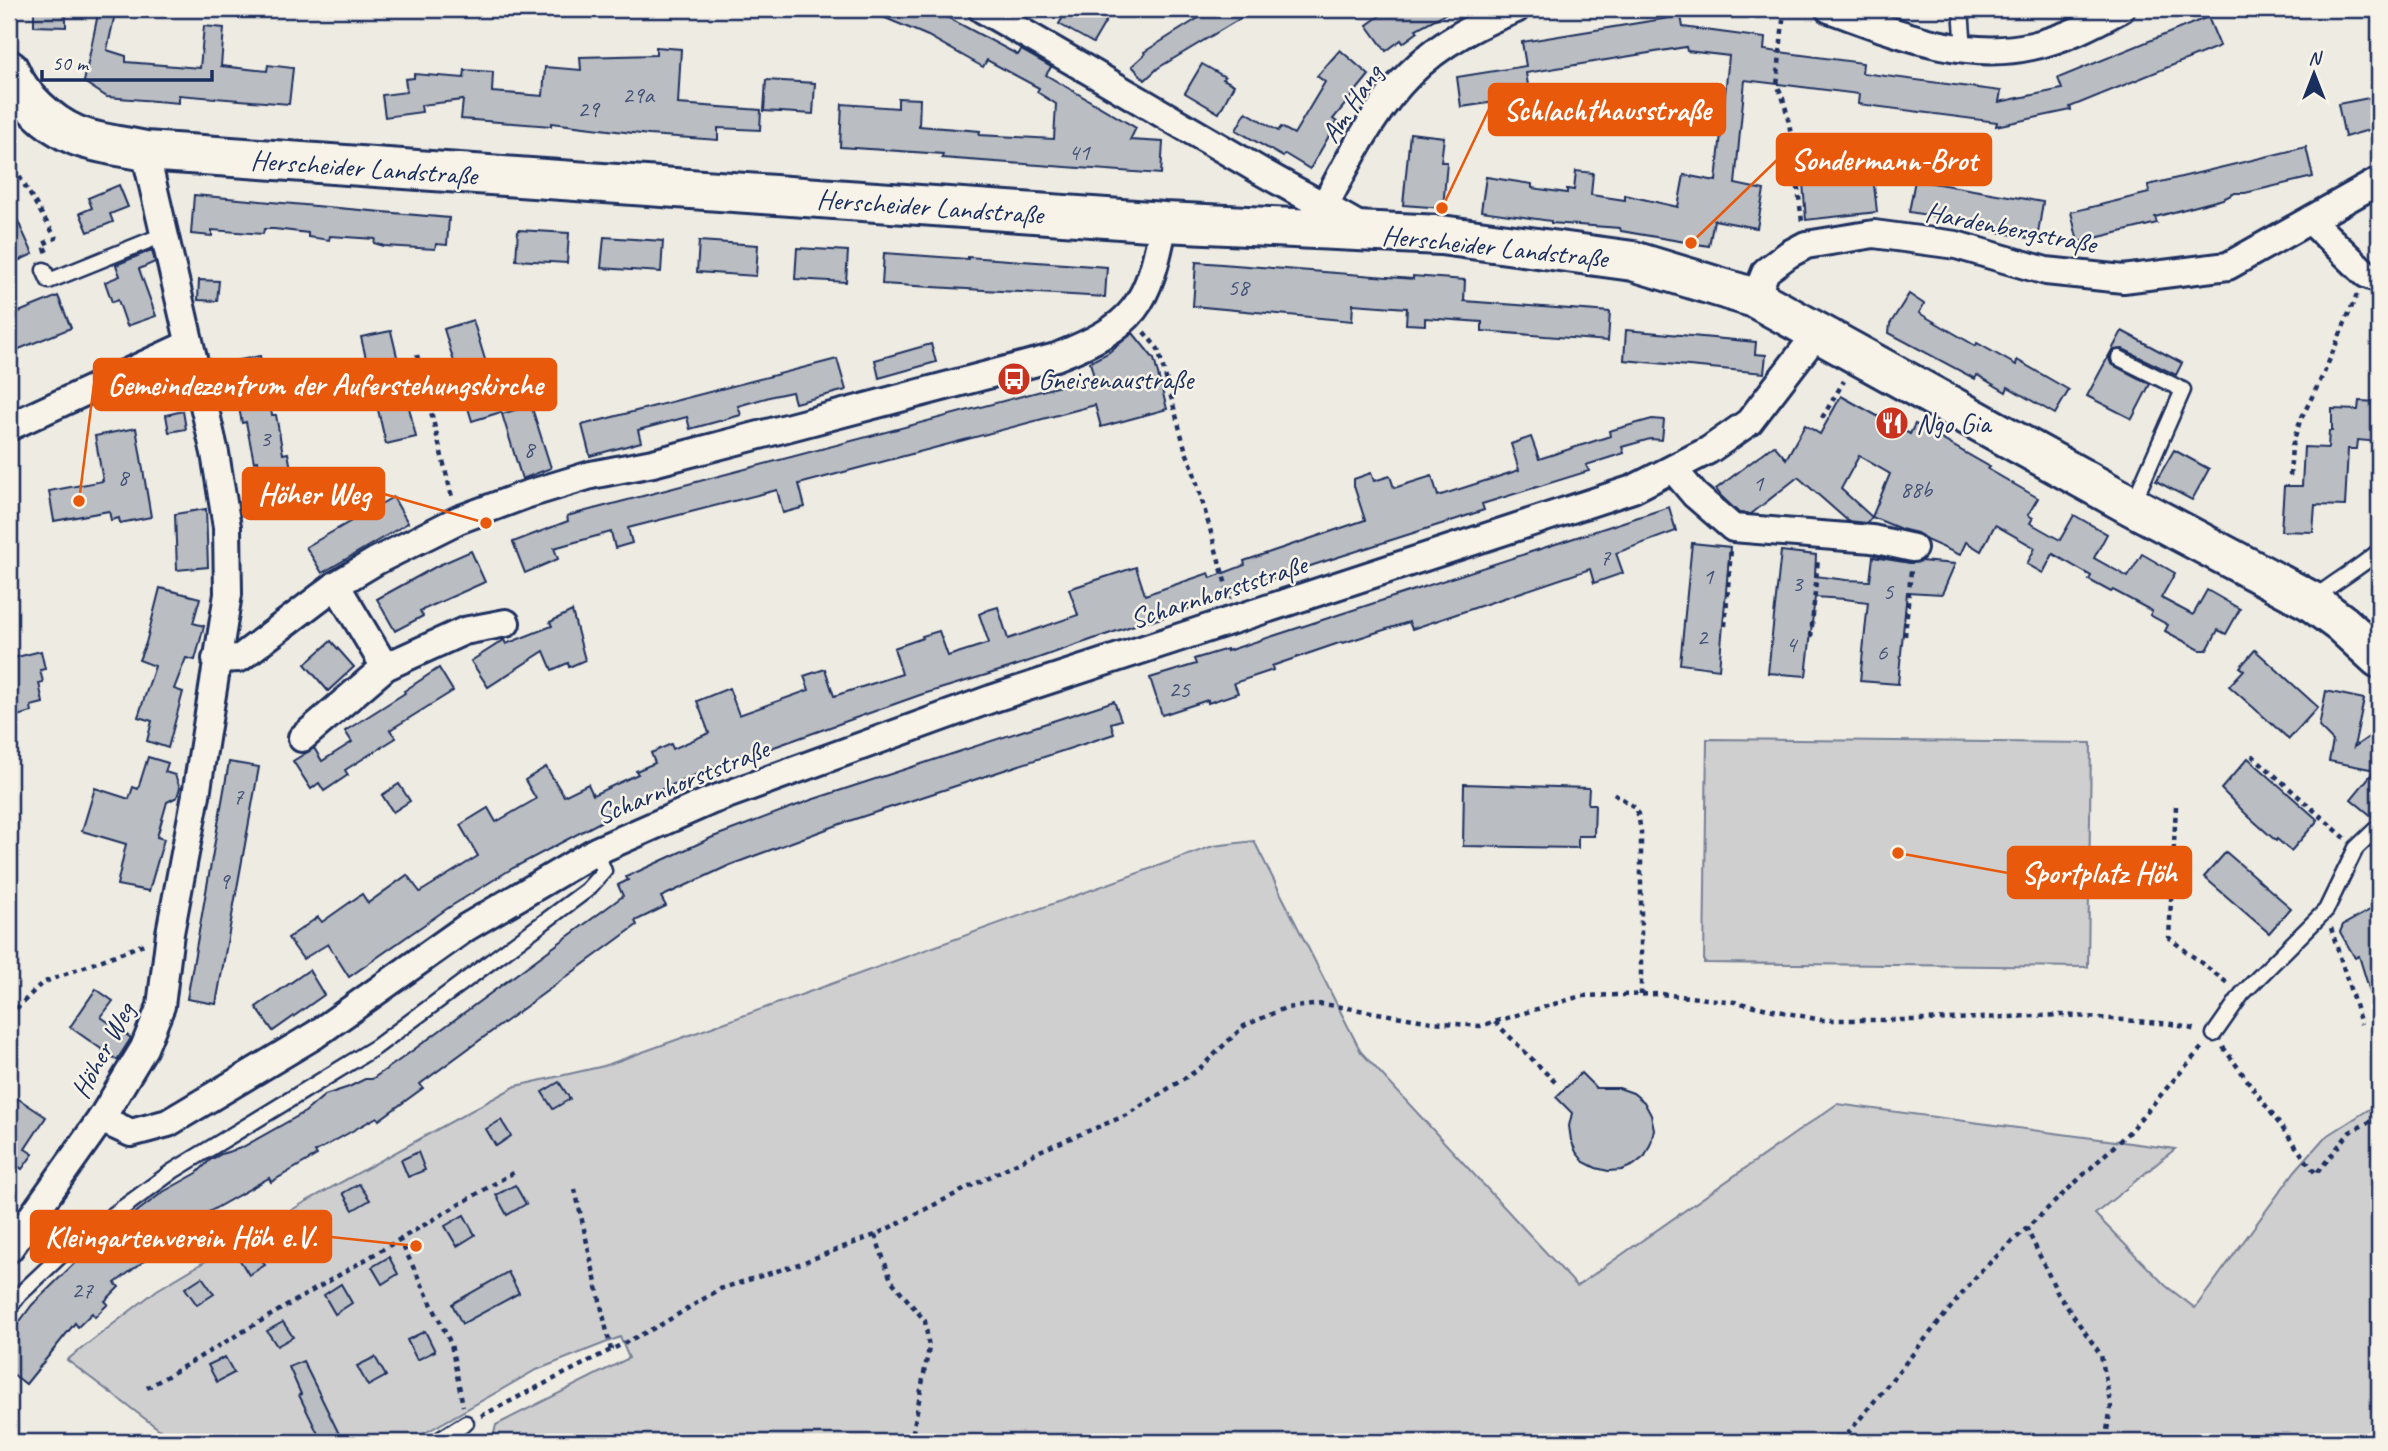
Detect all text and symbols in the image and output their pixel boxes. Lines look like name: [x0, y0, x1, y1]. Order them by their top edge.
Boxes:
scale bar: [42, 38, 212, 82]
north arrow: [2280, 38, 2350, 108]
text: N: [2308, 46, 2323, 70]
text: 50 m: [52, 50, 90, 76]
street label: Am Hang: [1313, 56, 1391, 149]
house number: 29a: [622, 80, 656, 110]
callout: Schlachthausstraße: [1489, 84, 1725, 135]
text: Schlachthausstraße: [1503, 91, 1714, 129]
house number: 29: [577, 94, 601, 124]
callout: Sondermann-Brot: [1777, 134, 1991, 185]
house number: 41: [1068, 137, 1091, 167]
text: Sondermann-Brot: [1791, 141, 1980, 179]
street label: Herscheider Landstraße: [250, 142, 480, 193]
street label: Herscheider Landstraße: [816, 181, 1046, 232]
street label: Hardenbergstraße: [1922, 194, 2101, 262]
street label: Herscheider Landstraße: [1380, 217, 1611, 276]
house number: 58: [1227, 272, 1251, 302]
callout: Gemeindezentrum der Auferstehungskirche: [94, 359, 556, 410]
bus stop icon: Gneisenaustraße: [995, 360, 1033, 398]
place label: Gneisenaustraße: [1038, 362, 1195, 397]
text: Gemeindezentrum der Auferstehungskirche: [108, 366, 545, 404]
restaurant icon: Ngo Gia: [1873, 404, 1911, 442]
place label: Ngo Gia: [1916, 406, 1993, 441]
house number: 3: [260, 423, 273, 453]
house number: 8: [524, 434, 537, 464]
house number: 8: [118, 462, 131, 492]
callout: Höher Weg: [243, 468, 384, 519]
house number: 1: [1753, 468, 1765, 498]
house number: 88b: [1900, 474, 1934, 504]
text: Höher Weg: [258, 475, 372, 513]
house number: 7: [1600, 542, 1612, 572]
street label: Scharnhorststraße: [1125, 546, 1313, 636]
house number: 1: [1703, 561, 1715, 591]
house number: 3: [1792, 568, 1805, 598]
house number: 5: [1883, 576, 1895, 606]
house number: 2: [1697, 622, 1710, 652]
house number: 4: [1786, 629, 1799, 659]
house number: 6: [1877, 637, 1889, 667]
house number: 25: [1168, 674, 1191, 704]
street label: Scharnhorststraße: [591, 730, 776, 832]
house number: 7: [233, 781, 245, 811]
callout: Sportplatz Höh: [2008, 847, 2191, 898]
text: Sportplatz Höh: [2021, 854, 2179, 892]
house number: 9: [219, 866, 232, 896]
street label: Höher Weg: [63, 994, 143, 1104]
callout: Kleingartenverein Höh e.V.: [31, 1211, 331, 1262]
text: Kleingartenverein Höh e.V.: [45, 1218, 318, 1256]
house number: 27: [71, 1275, 94, 1305]

